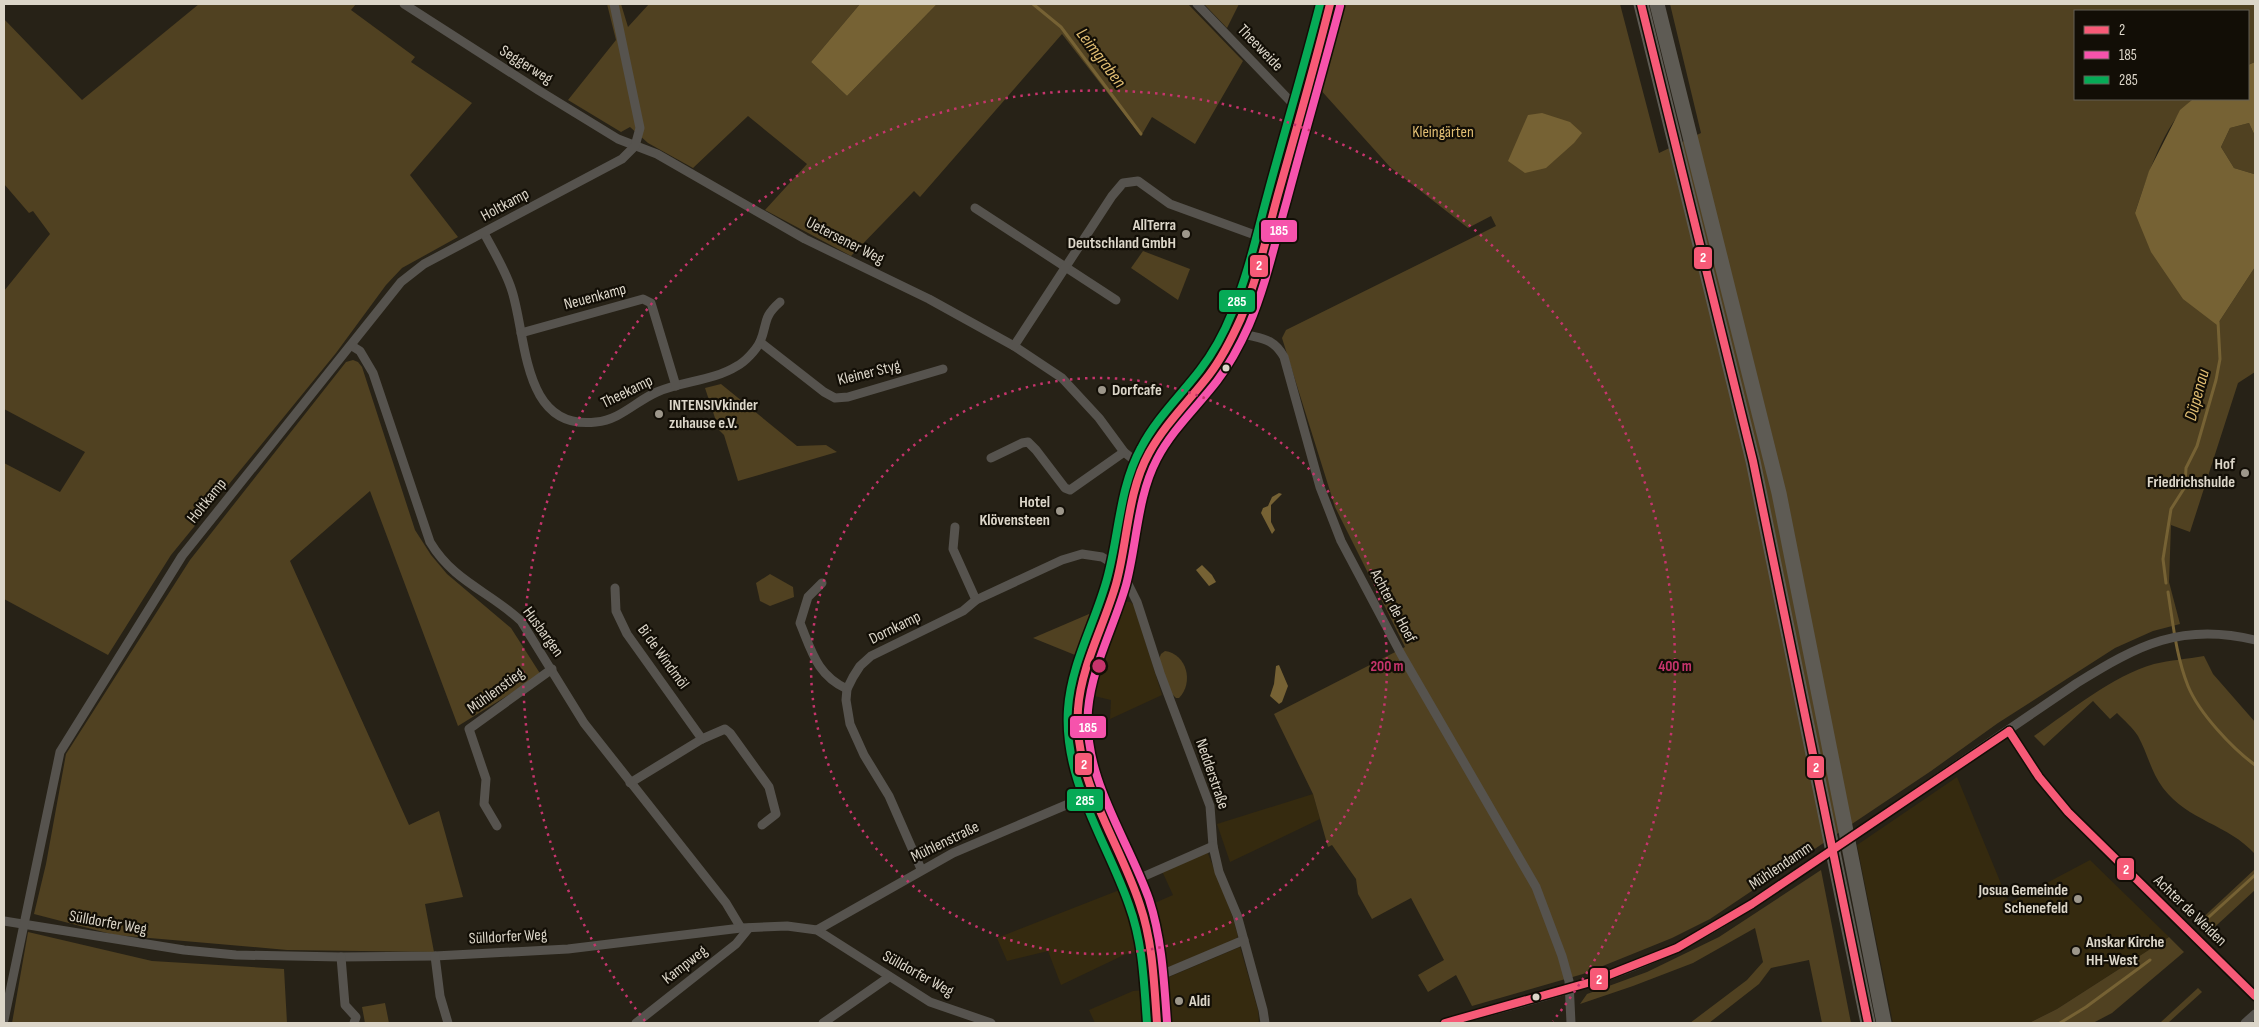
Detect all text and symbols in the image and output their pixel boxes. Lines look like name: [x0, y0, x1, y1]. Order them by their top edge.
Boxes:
legend: [2074, 10, 2249, 100]
street label: Theeweide: [1233, 21, 1287, 75]
text: 2: [2119, 21, 2125, 40]
water label: Leimgraben: [1072, 24, 1130, 92]
street label: Seggerweg: [496, 41, 556, 89]
text: 185: [2119, 46, 2137, 65]
text: 285: [2119, 71, 2138, 90]
park label: Kleingärten: [1412, 123, 1474, 142]
street label: Holtkamp: [478, 184, 532, 226]
street label: Uetersener Weg: [803, 213, 887, 269]
place label: AllTerra Deutschland GmbH: [1068, 216, 1176, 253]
line badge: 185: [1260, 219, 1298, 243]
text: 185: [1270, 222, 1288, 239]
marker: AllTerra Deutschland GmbH: [1180, 228, 1192, 240]
line badge: 2: [1693, 246, 1713, 270]
text: 2: [1700, 249, 1706, 266]
line badge: 2: [1249, 254, 1269, 278]
text: 2: [1256, 257, 1262, 274]
street label: Neuenkamp: [562, 280, 628, 314]
line badge: 285: [1218, 289, 1256, 313]
text: 285: [1228, 293, 1246, 310]
street label: Kleiner Styg: [836, 356, 902, 390]
unlabelled marker: [1221, 363, 1231, 373]
water label: Düpenau: [2180, 366, 2214, 423]
street label: Theekamp: [598, 371, 656, 413]
place label: Dorfcafe: [1112, 381, 1162, 400]
marker: Dorfcafe: [1096, 384, 1108, 396]
place label: INTENSIVkinder zuhause e.V.: [669, 396, 758, 433]
marker: INTENSIVkinder zuhause e.V.: [653, 408, 665, 420]
place label: Hof Friedrichshulde: [2147, 455, 2236, 492]
marker: Hof Friedrichshulde: [2239, 467, 2251, 479]
street label: Holtkamp: [183, 475, 231, 527]
place label: Hotel Klövensteen: [979, 493, 1050, 530]
marker: Hotel Klövensteen: [1054, 505, 1066, 517]
street label: Achter de Hoef: [1365, 565, 1420, 646]
street label: Husbargen: [519, 603, 567, 661]
street label: Dornkamp: [866, 607, 924, 649]
street label: Bi de Windmöl: [633, 621, 693, 693]
centre of rings: [1090, 657, 1108, 675]
text: 200 m: [1370, 657, 1404, 676]
text: 400 m: [1658, 657, 1692, 676]
street label: Mühlenstieg: [464, 664, 528, 718]
line badge: 185: [1069, 715, 1107, 739]
text: 185: [1079, 719, 1097, 736]
street label: Nedderstraße: [1191, 736, 1233, 812]
line badge: 2: [1074, 752, 1093, 776]
line badge: 2: [1806, 755, 1825, 779]
text: 2: [1081, 756, 1087, 773]
text: 2: [1813, 759, 1819, 776]
line badge: 285: [1066, 788, 1104, 812]
text: 285: [1076, 792, 1094, 809]
street label: Mühlenstraße: [908, 817, 982, 867]
street label: Mühlendamm: [1746, 838, 1816, 894]
line badge: 2: [2116, 857, 2135, 881]
text: 2: [2123, 861, 2129, 878]
street label: Achter de Weiden: [2149, 871, 2230, 950]
place label: Josua Gemeinde Schenefeld: [1977, 881, 2068, 918]
marker: Josua Gemeinde Schenefeld: [2072, 893, 2084, 905]
street label: Sülldorfer Weg: [68, 907, 148, 939]
street label: Sülldorfer Weg: [468, 925, 548, 949]
place label: Anskar Kirche HH-West: [2085, 933, 2165, 970]
street label: Kampweg: [659, 942, 711, 988]
marker: Anskar Kirche HH-West: [2070, 945, 2082, 957]
street label: Sülldorfer Weg: [879, 947, 957, 1001]
line badge: 2: [1589, 967, 1609, 991]
text: 2: [1596, 971, 1602, 988]
place label: Aldi: [1188, 992, 1210, 1011]
unlabelled marker: [1531, 992, 1541, 1002]
marker: Aldi: [1173, 995, 1185, 1007]

